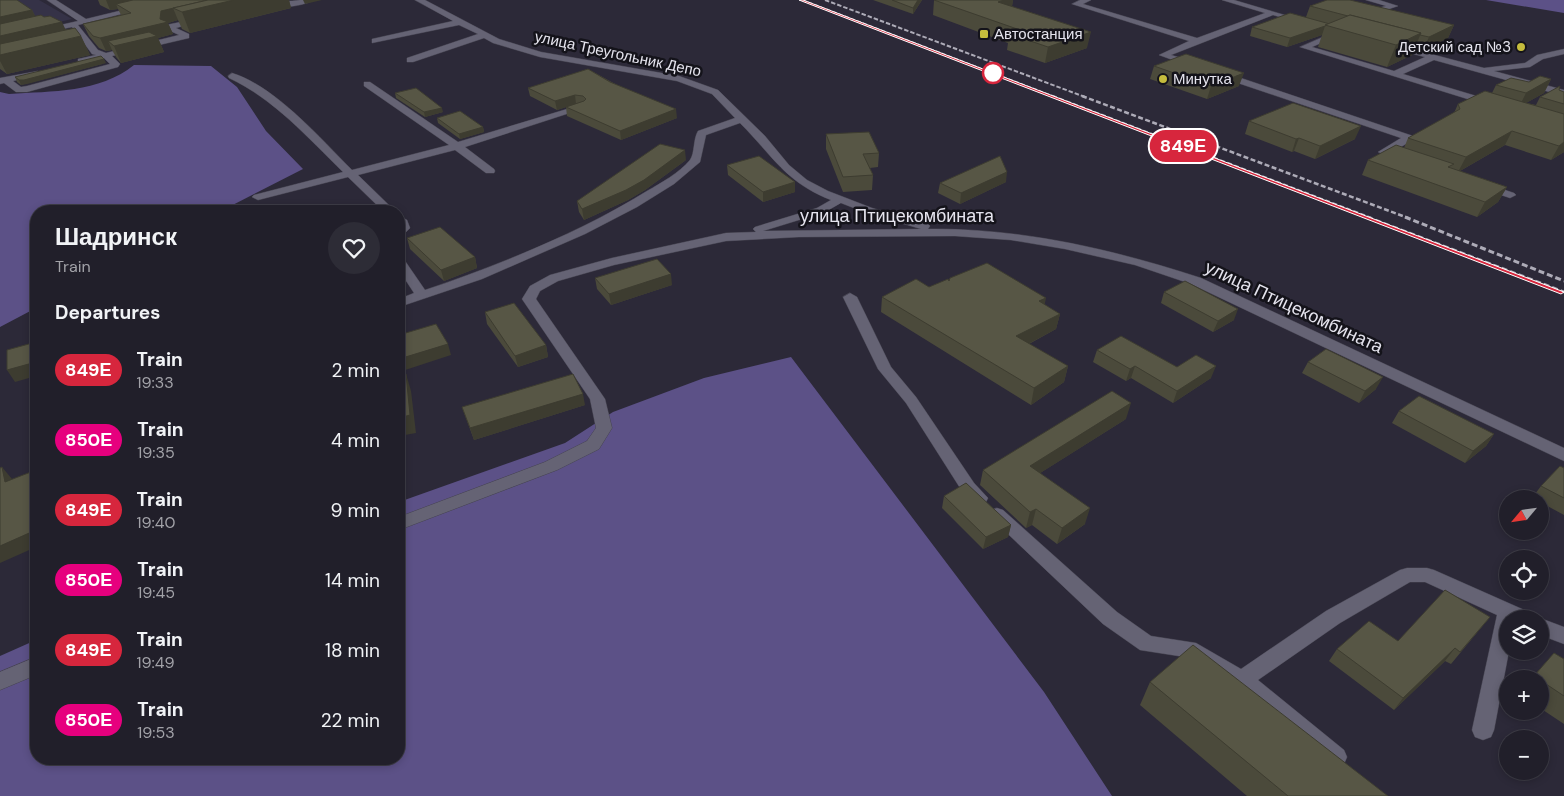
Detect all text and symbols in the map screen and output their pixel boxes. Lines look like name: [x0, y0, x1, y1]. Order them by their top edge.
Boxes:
place label: Автостанция: [994, 24, 1083, 44]
street label: улица Треугольник Депо: [533, 27, 703, 81]
marker: Автостанция: [978, 28, 990, 40]
place label: Детский сад №3: [1398, 37, 1511, 57]
marker: Детский сад №3: [1515, 41, 1527, 53]
unlabelled marker: [982, 62, 1004, 84]
place label: Минутка: [1173, 69, 1232, 89]
marker: Минутка: [1157, 73, 1169, 85]
line badge: 849Е: [1148, 130, 1218, 162]
text: 849Е: [1160, 134, 1206, 158]
street label: улица Птицекомбината: [800, 204, 995, 228]
text: Шадринск: [55, 221, 177, 252]
button: heart: [328, 222, 380, 274]
street label: улица Птицекомбината: [1201, 255, 1388, 359]
text: Train: [55, 256, 91, 277]
text: Departures: [55, 300, 160, 325]
text: Train: [137, 347, 183, 372]
text: 849Е: [65, 358, 112, 382]
text: 2 min: [332, 358, 380, 383]
text: 19:33: [137, 372, 174, 393]
text: Train: [137, 417, 184, 442]
text: 850Е: [65, 428, 112, 452]
text: 4 min: [331, 428, 380, 453]
text: 19:35: [137, 442, 175, 463]
text: Train: [137, 487, 183, 512]
north arrow: [1499, 490, 1549, 540]
map controls: [1499, 490, 1549, 780]
text: 849Е: [65, 498, 112, 522]
text: 9 min: [331, 498, 380, 523]
text: 19:40: [137, 512, 175, 533]
button: locate: [1499, 550, 1549, 600]
text: Train: [137, 557, 184, 582]
text: 850Е: [65, 568, 112, 592]
text: 14 min: [325, 568, 380, 593]
text: 19:45: [137, 582, 175, 603]
button: layers: [1499, 610, 1549, 660]
text: Train: [137, 627, 183, 652]
text: 849Е: [65, 638, 112, 662]
text: 18 min: [325, 638, 380, 663]
text: 19:49: [137, 652, 175, 673]
button: +: [1499, 670, 1549, 720]
text: Train: [137, 697, 184, 722]
text: 850Е: [65, 708, 112, 732]
text: 22 min: [321, 708, 380, 733]
text: 19:53: [137, 722, 175, 743]
button: −: [1499, 730, 1549, 780]

